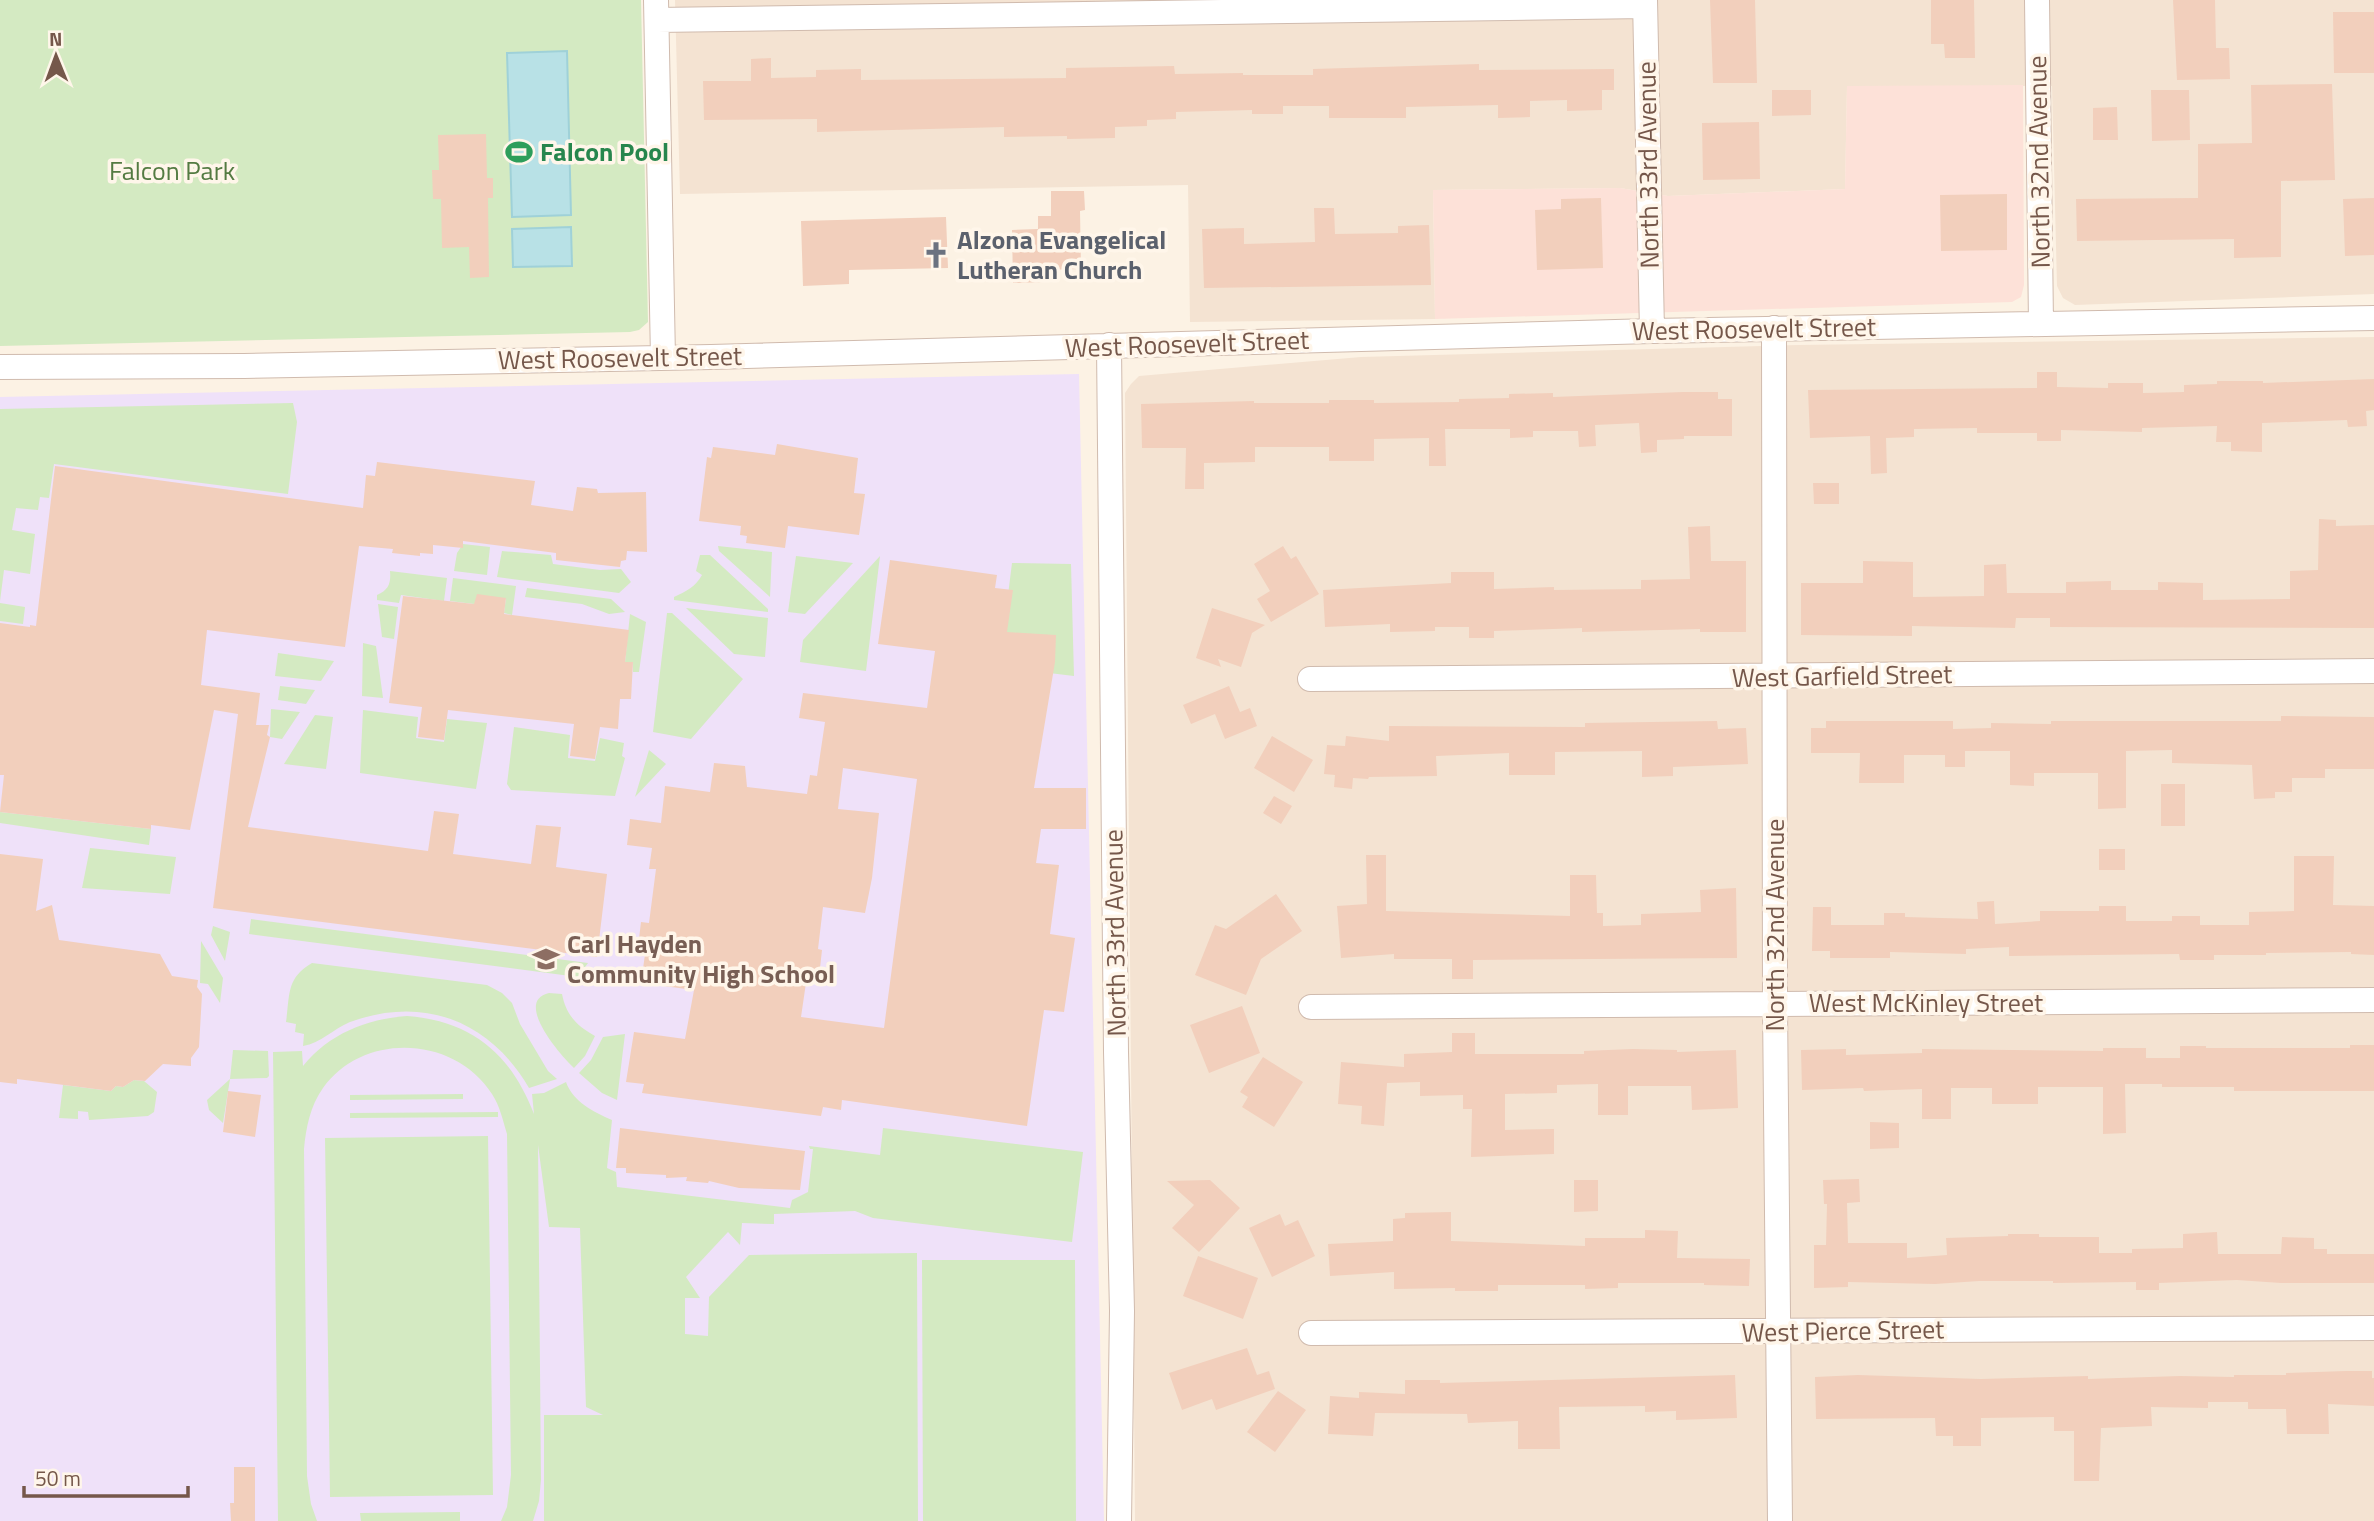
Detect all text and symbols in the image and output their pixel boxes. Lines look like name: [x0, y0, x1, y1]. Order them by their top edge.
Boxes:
north arrow: [21, 21, 91, 91]
text: N: [49, 24, 63, 53]
street label: North 32nd Avenue: [2017, 55, 2060, 269]
street label: North 33rd Avenue: [1626, 61, 1669, 269]
place label: Falcon Pool: [540, 132, 669, 171]
sports icon: Falcon Pool: [504, 137, 534, 167]
park label: Falcon Park: [109, 151, 235, 190]
place label: Alzona Evangelical Lutheran Church: [957, 220, 1166, 289]
church icon: Alzona Evangelical Lutheran Church: [921, 240, 951, 270]
street label: West Roosevelt Street: [1632, 307, 1876, 350]
street label: West Roosevelt Street: [1064, 320, 1310, 367]
street label: West Roosevelt Street: [498, 336, 742, 379]
street label: West Garfield Street: [1731, 654, 1953, 697]
street label: North 32nd Avenue: [1755, 819, 1794, 1031]
street label: North 33rd Avenue: [1093, 829, 1136, 1037]
place label: Carl Hayden Community High School: [567, 924, 835, 993]
school or university icon: Carl Hayden Community High School: [531, 944, 561, 974]
street label: West McKinley Street: [1809, 983, 2043, 1022]
street label: West Pierce Street: [1741, 1309, 1945, 1352]
scale bar: [24, 1454, 189, 1498]
text: 50 m: [35, 1462, 81, 1494]

